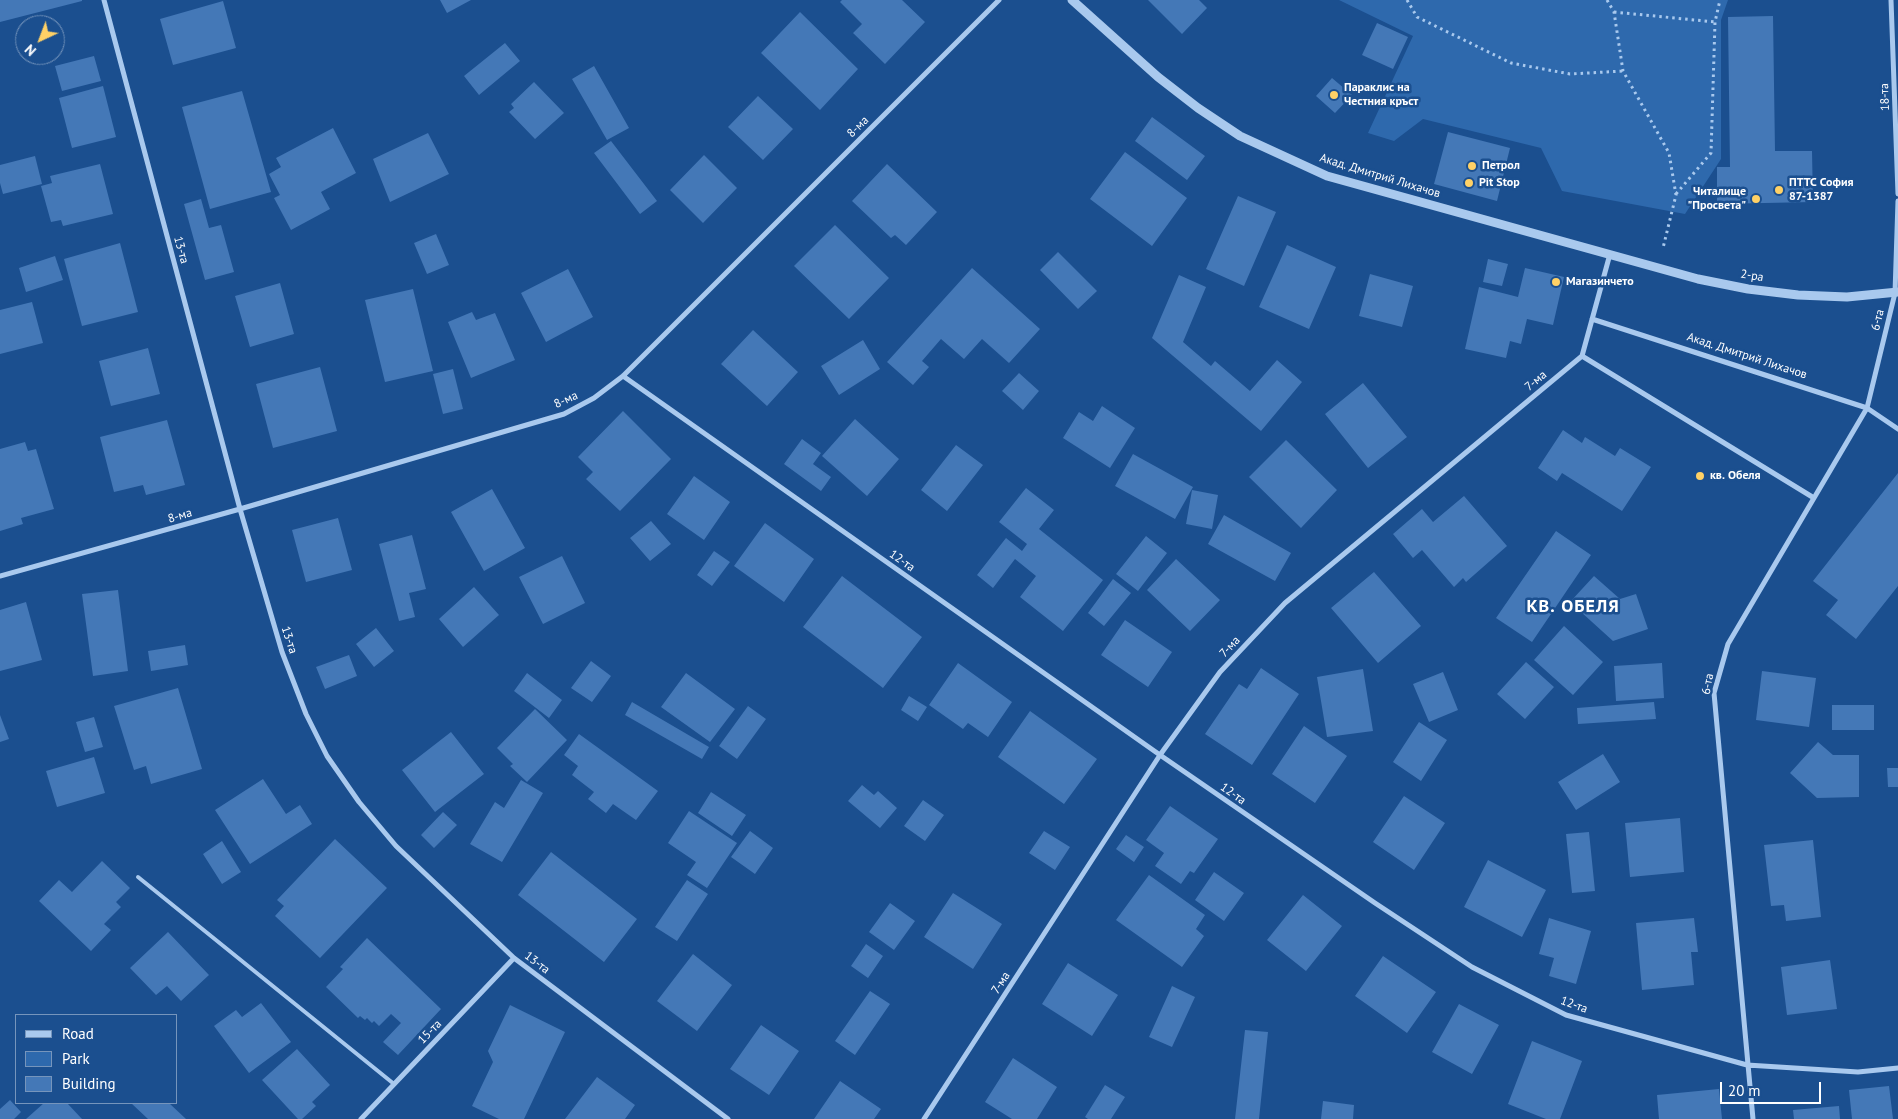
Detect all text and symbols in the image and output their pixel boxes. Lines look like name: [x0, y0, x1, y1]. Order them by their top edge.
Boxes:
north arrow: [15, 15, 65, 65]
text: N: [21, 41, 40, 60]
place label: Параклис на Честния кръст: [1344, 81, 1418, 109]
street label: 18-та: [1877, 83, 1893, 111]
marker: Параклис на Честния кръст: [1328, 89, 1340, 101]
street label: 8-ма: [844, 113, 872, 141]
street label: Акад. Дмитрий Лихачов: [1318, 151, 1442, 201]
place label: Петрол: [1482, 159, 1520, 173]
marker: Петрол: [1466, 160, 1478, 172]
place label: Pit Stop: [1479, 176, 1520, 190]
place label: ПТТС София 87-1387: [1789, 176, 1854, 204]
marker: Pit Stop: [1463, 177, 1475, 189]
marker: ПТТС София 87-1387: [1773, 184, 1785, 196]
place label: Читалище "Просвета": [1687, 185, 1746, 213]
marker: Читалище "Просвета": [1750, 193, 1762, 205]
street label: 13-та: [170, 235, 192, 265]
street label: 2-ра: [1739, 267, 1765, 285]
place label: Магазинчето: [1566, 275, 1634, 289]
marker: Магазинчето: [1550, 276, 1562, 288]
street label: 6-та: [1868, 308, 1888, 332]
street label: Акад. Дмитрий Лихачов: [1685, 330, 1809, 382]
street label: 7-ма: [1522, 368, 1550, 394]
street label: 8-ма: [552, 388, 580, 412]
place label: кв. Обеля: [1710, 469, 1761, 483]
marker: кв. Обеля: [1694, 470, 1706, 482]
street label: 8-ма: [166, 506, 194, 526]
street label: 12-та: [886, 547, 918, 575]
district label: КВ. ОБЕЛЯ: [1525, 596, 1621, 618]
street label: 13-та: [278, 625, 300, 655]
street label: 7-ма: [1217, 633, 1243, 661]
street label: 6-та: [1699, 672, 1717, 696]
street label: 12-та: [1217, 780, 1249, 808]
street label: 13-та: [522, 949, 552, 977]
street label: 7-ма: [988, 969, 1014, 997]
street label: 12-та: [1558, 993, 1590, 1017]
legend: [15, 1014, 178, 1104]
street label: 15-та: [415, 1017, 445, 1047]
text: Road: [62, 1024, 94, 1043]
text: Park: [62, 1049, 90, 1068]
scale bar: [1723, 1072, 1824, 1104]
text: Building: [62, 1074, 116, 1093]
text: 20 m: [1728, 1081, 1761, 1100]

